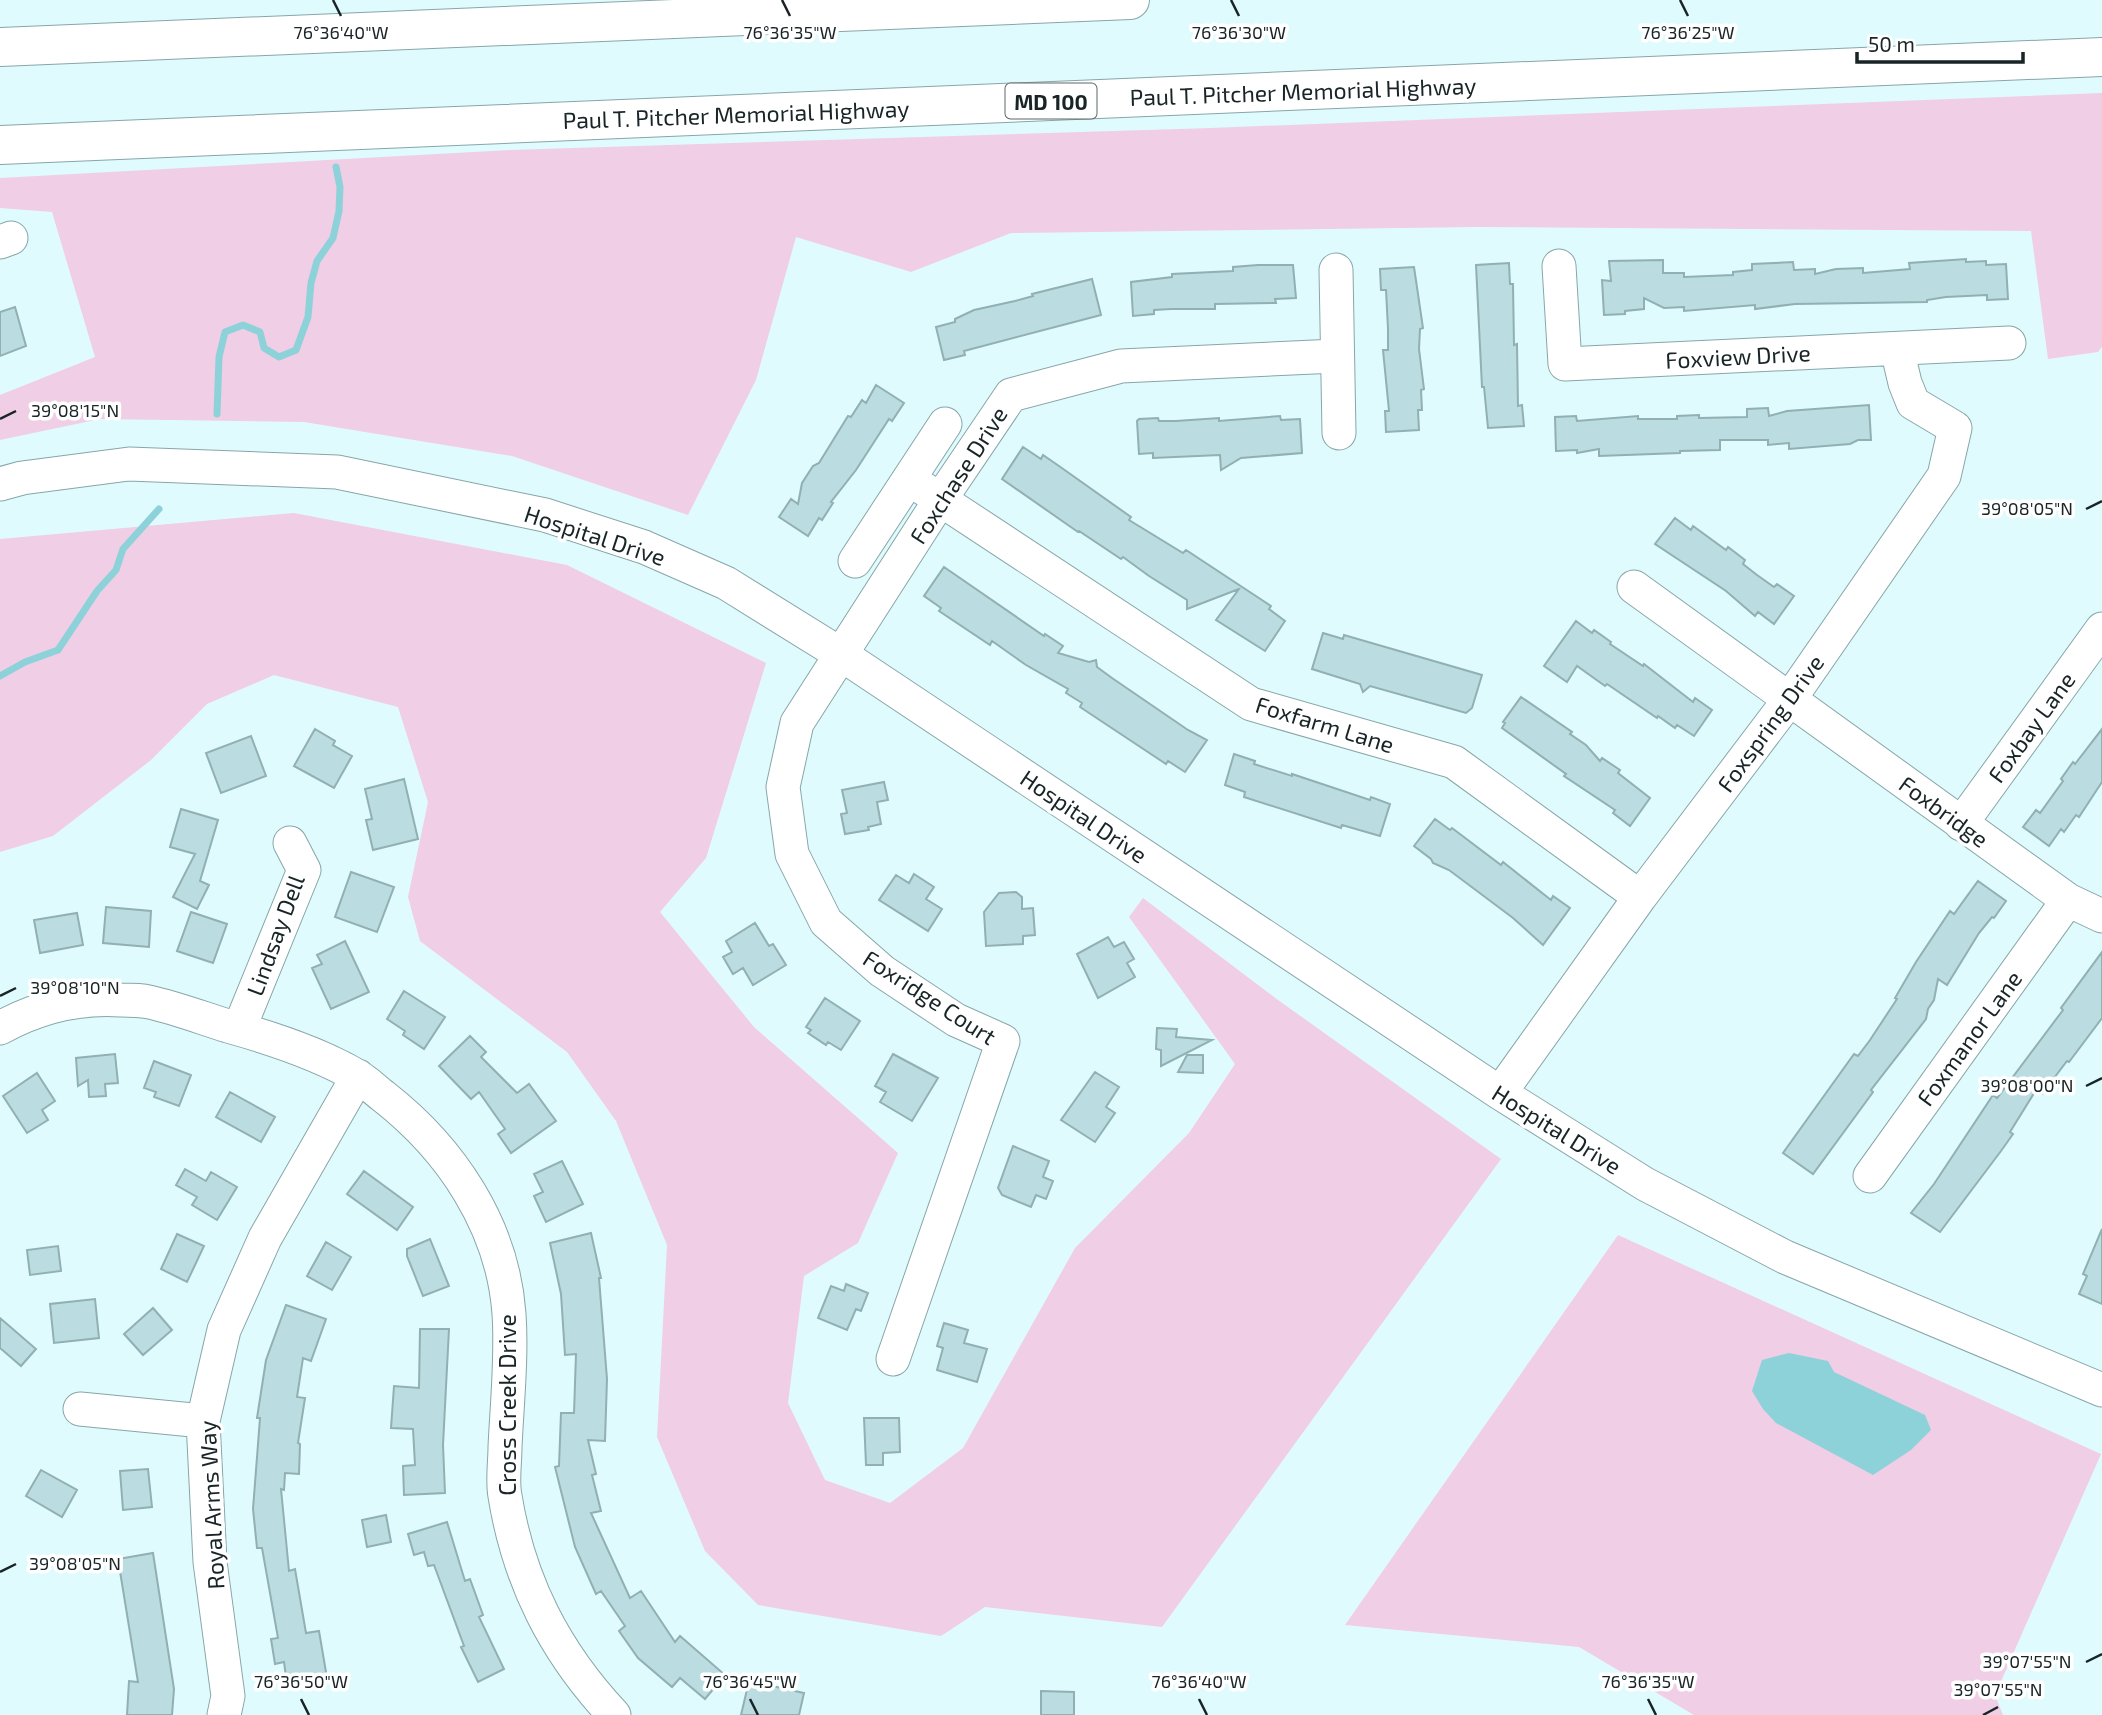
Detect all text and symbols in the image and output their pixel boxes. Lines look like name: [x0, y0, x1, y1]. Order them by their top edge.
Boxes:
text: 76°36'40"W: [293, 21, 389, 43]
text: 76°36'35"W: [743, 21, 837, 43]
text: 76°36'30"W: [1192, 21, 1286, 43]
text: 76°36'25"W: [1641, 21, 1735, 43]
scale bar: [1857, 21, 2023, 65]
text: 50 m: [1868, 31, 1915, 56]
street label: Paul T. Pitcher Memorial Highway: [1129, 71, 1477, 111]
road number: MD 100: [1006, 84, 1096, 119]
street label: Paul T. Pitcher Memorial Highway: [562, 94, 910, 134]
street label: Foxview Drive: [1665, 338, 1811, 374]
text: 39°08'15"N: [31, 399, 119, 421]
street label: Foxchase Drive: [903, 401, 1013, 549]
text: 39°08'05"N: [1981, 497, 2073, 519]
street label: Hospital Drive: [521, 499, 669, 571]
street label: Foxspring Drive: [1711, 649, 1829, 797]
street label: Foxbay Lane: [1982, 666, 2080, 788]
street label: Foxfarm Lane: [1253, 690, 1397, 758]
street label: Hospital Drive: [1015, 763, 1153, 869]
street label: Foxbridge: [1894, 769, 1994, 853]
street label: Lindsay Dell: [240, 871, 310, 999]
street label: Foxridge Court: [858, 944, 1002, 1050]
street label: Foxmanor Lane: [1911, 965, 2027, 1111]
text: 39°08'10"N: [30, 976, 120, 998]
text: 39°08'00"N: [1980, 1074, 2074, 1096]
street label: Hospital Drive: [1487, 1078, 1627, 1180]
street label: Cross Creek Drive: [493, 1314, 521, 1496]
street label: Royal Arms Way: [193, 1420, 229, 1590]
text: 39°08'05"N: [29, 1552, 121, 1574]
text: 39°07'55"N: [1982, 1650, 2072, 1672]
text: 76°36'50"W: [254, 1670, 348, 1692]
text: 76°36'45"W: [703, 1670, 797, 1692]
text: 76°36'40"W: [1151, 1670, 1247, 1692]
text: 76°36'35"W: [1601, 1670, 1695, 1692]
text: 39°07'55"N: [1953, 1678, 2043, 1700]

